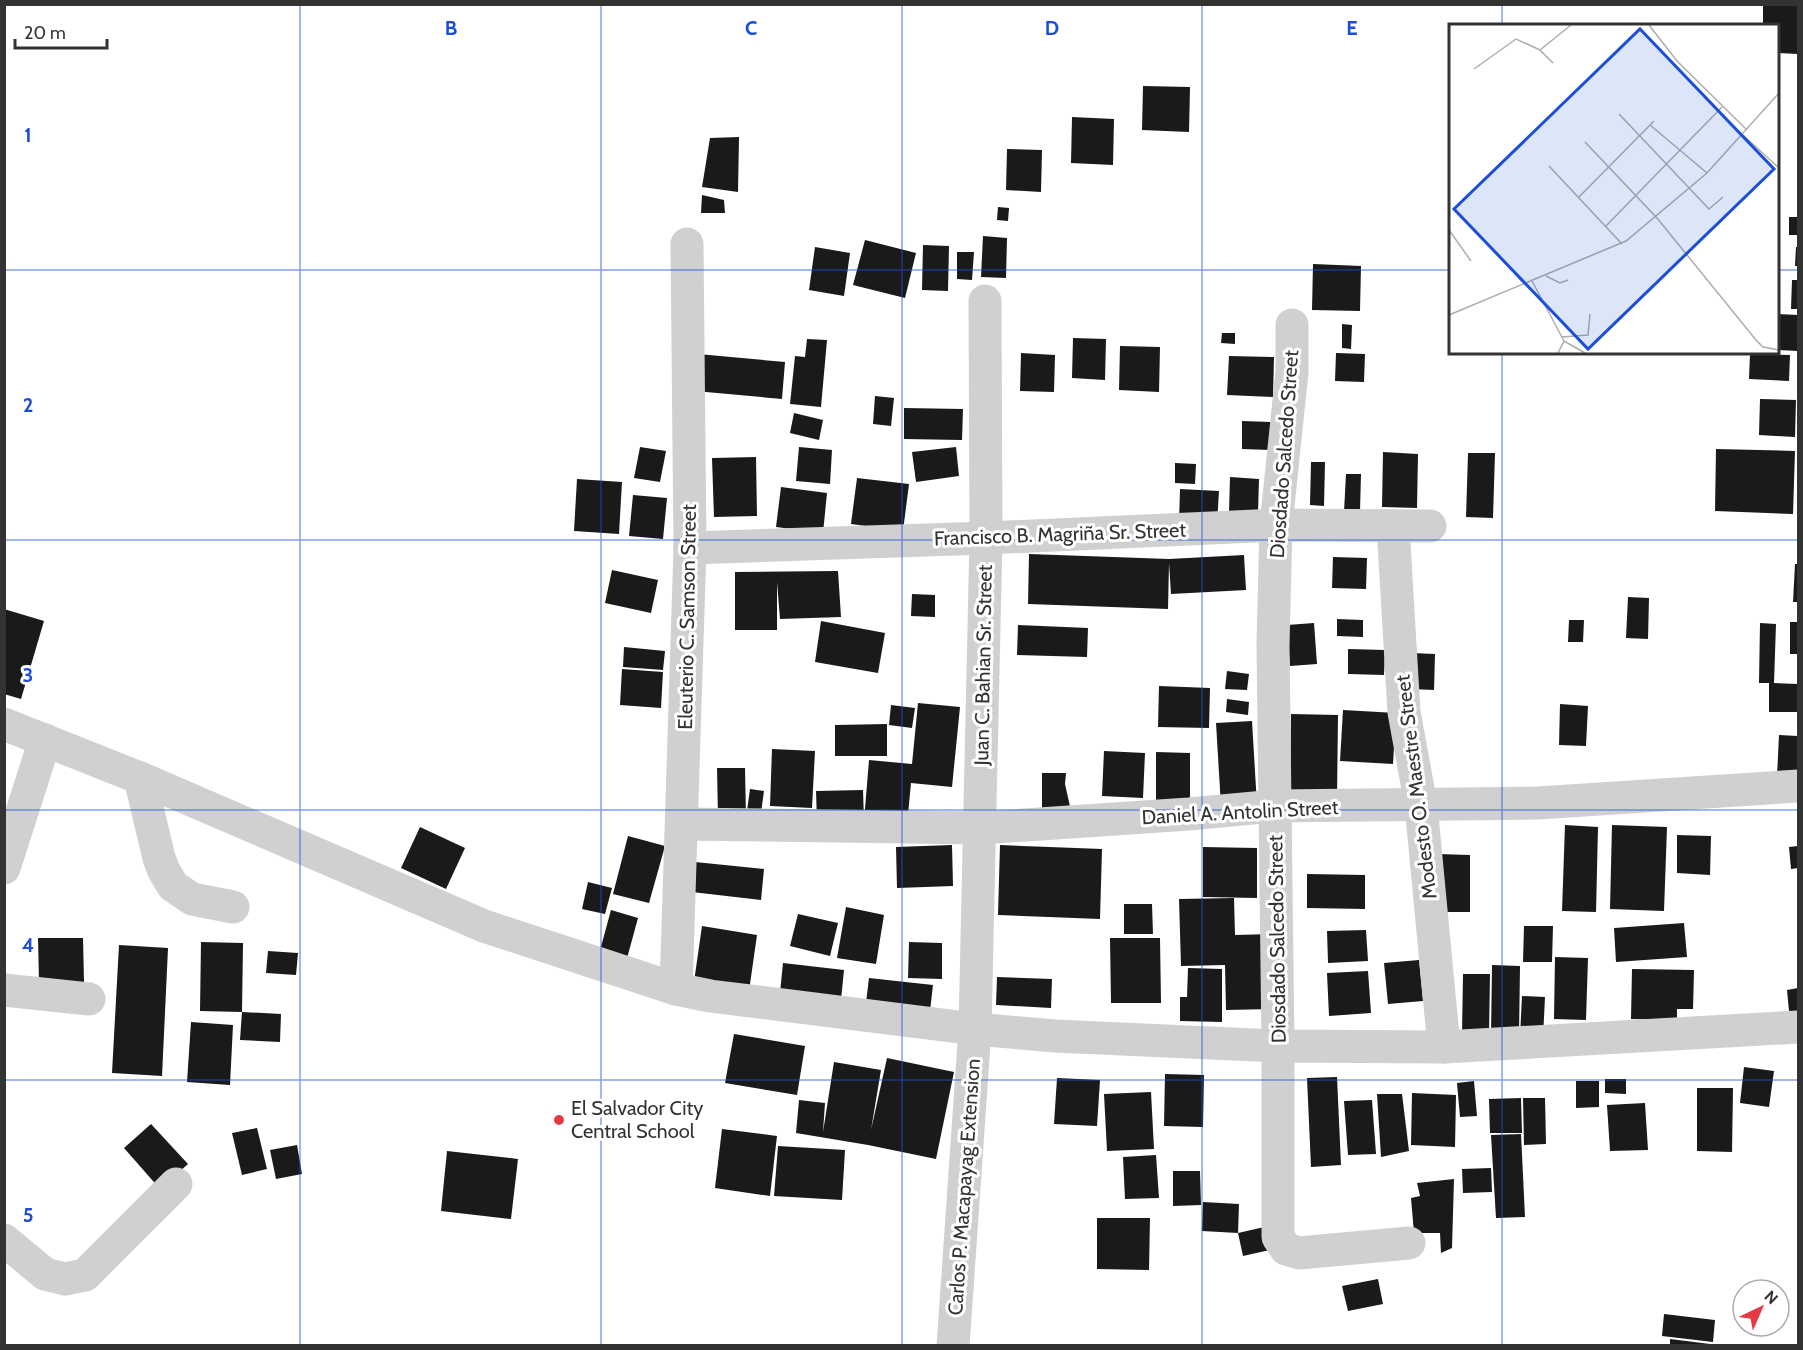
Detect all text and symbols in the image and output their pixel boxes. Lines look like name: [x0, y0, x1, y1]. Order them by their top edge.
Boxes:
scale bar: [15, 12, 106, 50]
text: B: [445, 16, 457, 40]
text: C: [745, 16, 757, 40]
text: D: [1045, 16, 1059, 40]
text: E: [1346, 16, 1358, 40]
text: 20 m: [24, 22, 66, 44]
inset map: [1449, 24, 1779, 354]
text: 1: [24, 123, 32, 147]
street label: Diosdado Salcedo Street: [1265, 349, 1303, 559]
text: 2: [23, 393, 33, 417]
street label: Eleuterio C. Samson Street: [673, 504, 701, 730]
street label: Francisco B. Magriña Sr. Street: [934, 518, 1187, 550]
street label: Juan C. Bahian Sr. Street: [969, 564, 997, 767]
text: 3: [23, 663, 33, 687]
street label: Modesto O. Maestre Street: [1390, 673, 1442, 900]
street label: Daniel A. Antolin Street: [1141, 795, 1339, 829]
street label: Diosdado Salcedo Street: [1263, 834, 1291, 1043]
text: 4: [22, 933, 34, 957]
street label: Carlos P. Macapayag Extension: [943, 1058, 985, 1316]
place label: El Salvador City Central School: [571, 1096, 703, 1143]
marker: El Salvador City Central School: [552, 1113, 566, 1127]
text: 5: [23, 1203, 33, 1227]
north arrow: [1731, 1278, 1791, 1338]
text: N: [1760, 1287, 1782, 1308]

